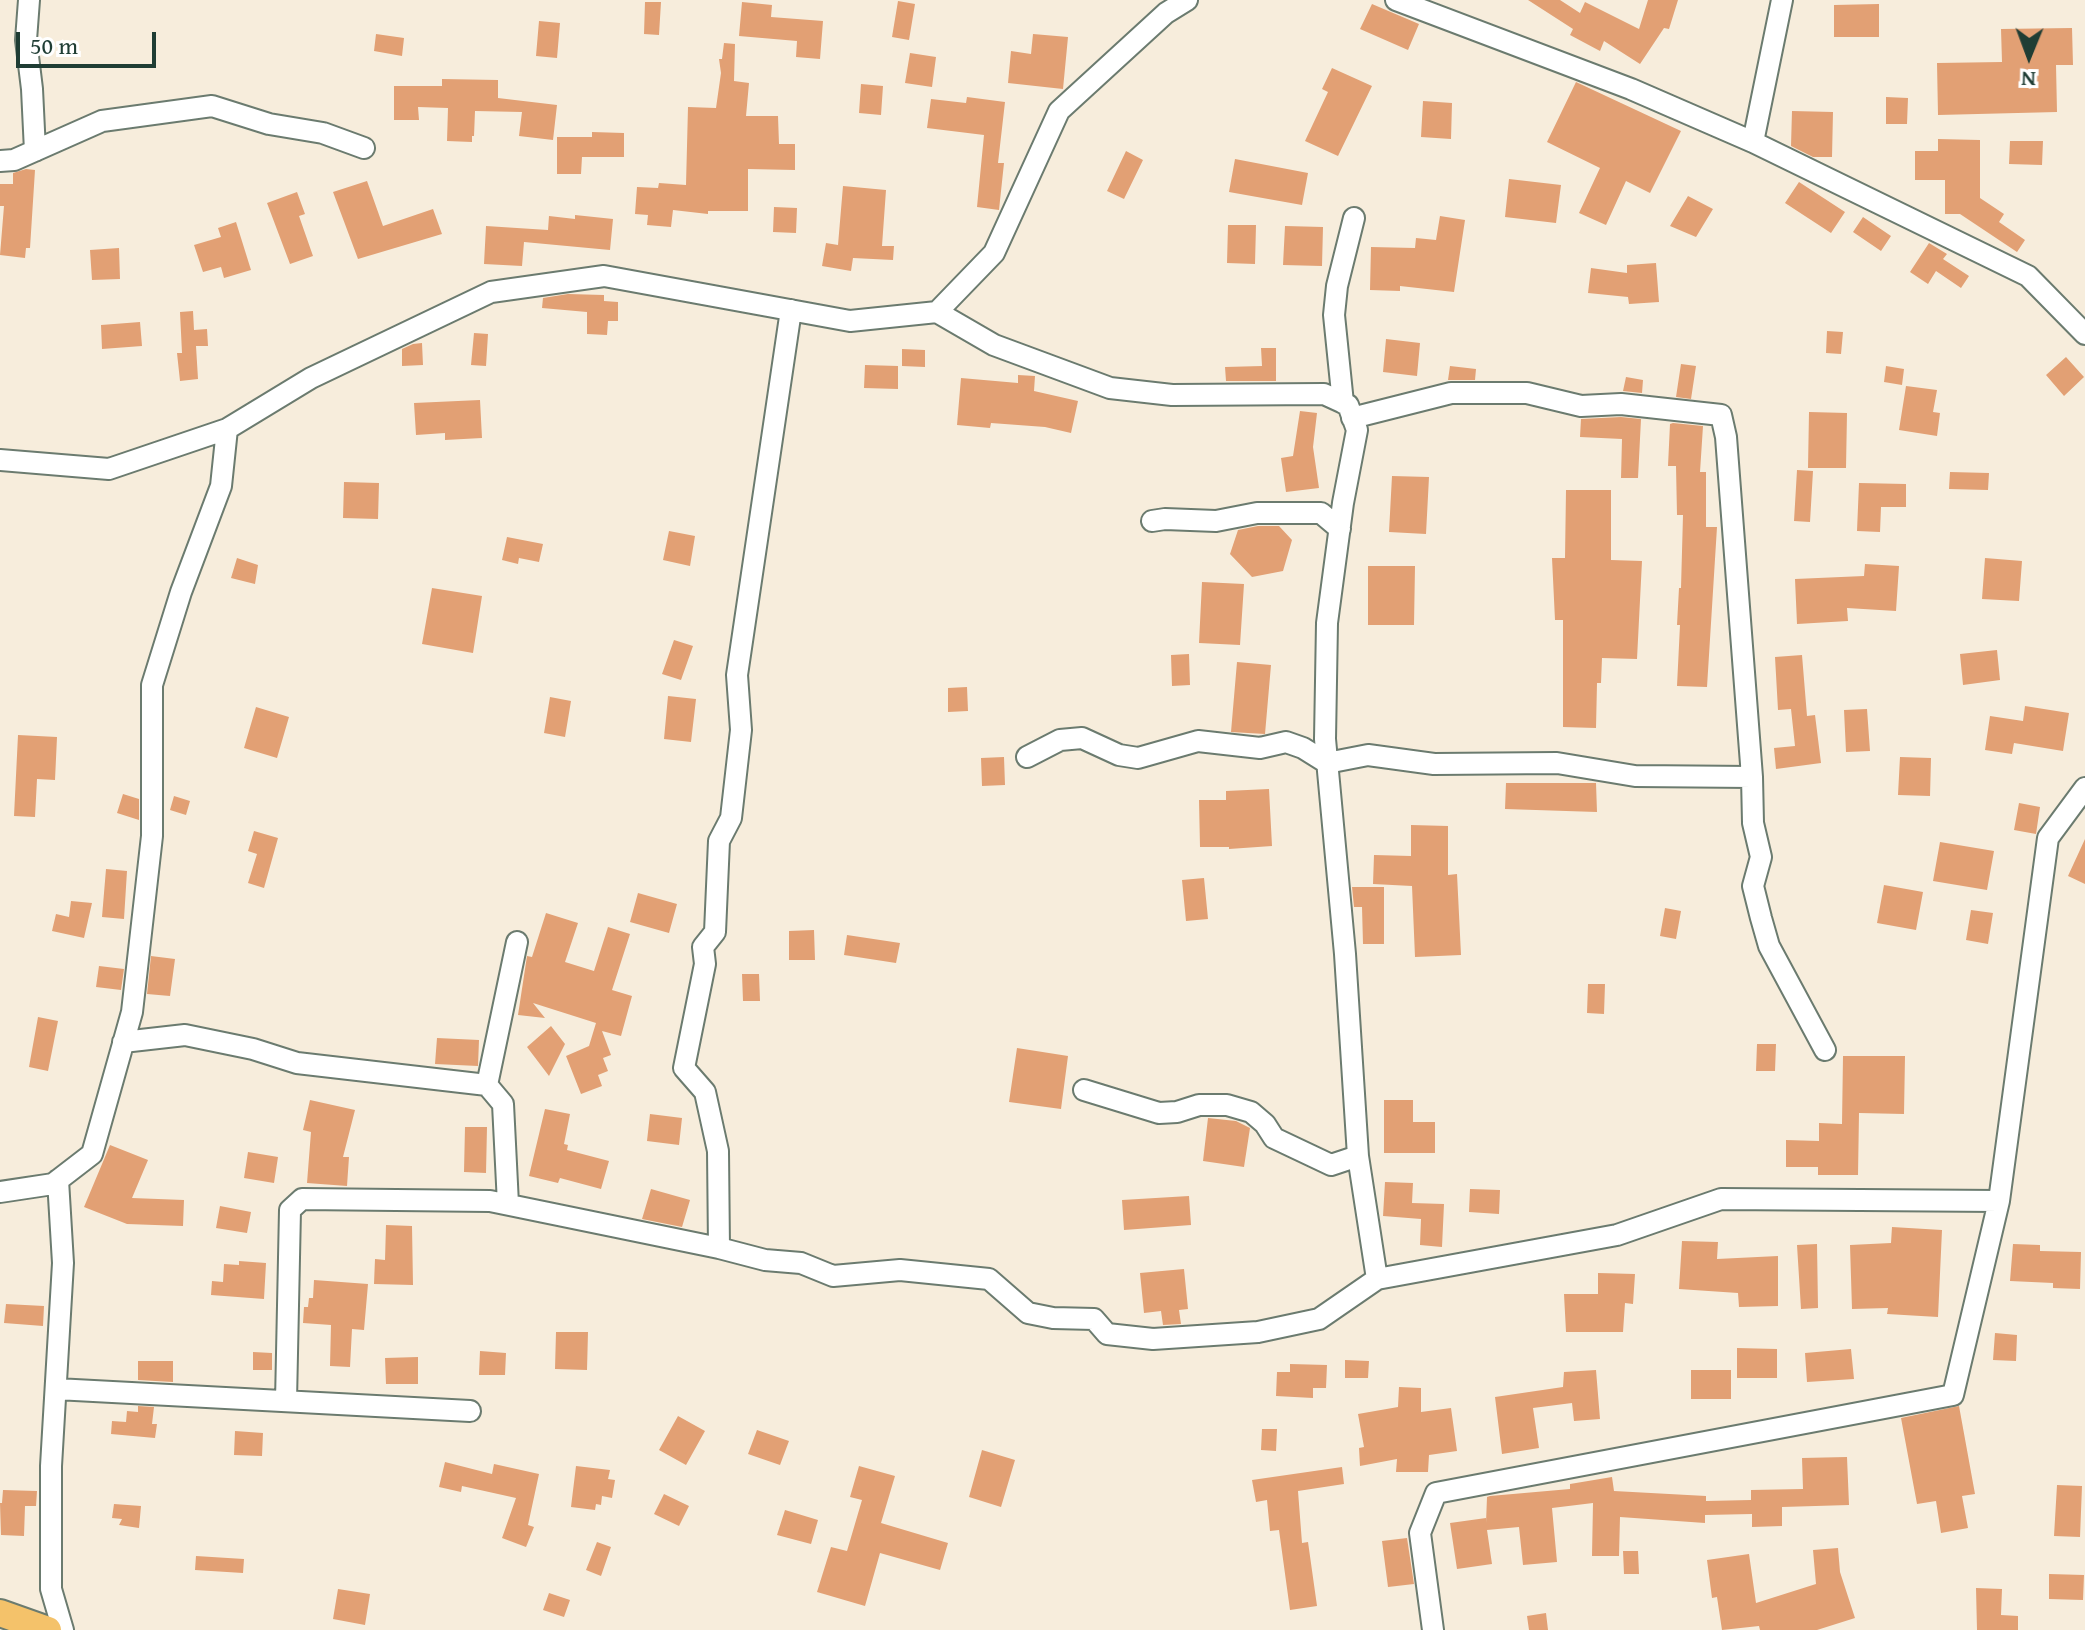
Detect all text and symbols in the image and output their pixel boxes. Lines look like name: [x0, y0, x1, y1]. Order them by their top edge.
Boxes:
scale bar: [20, 16, 160, 66]
north arrow: [1989, 16, 2069, 96]
text: 50 m: [30, 28, 78, 63]
text: N: [2021, 64, 2036, 96]

